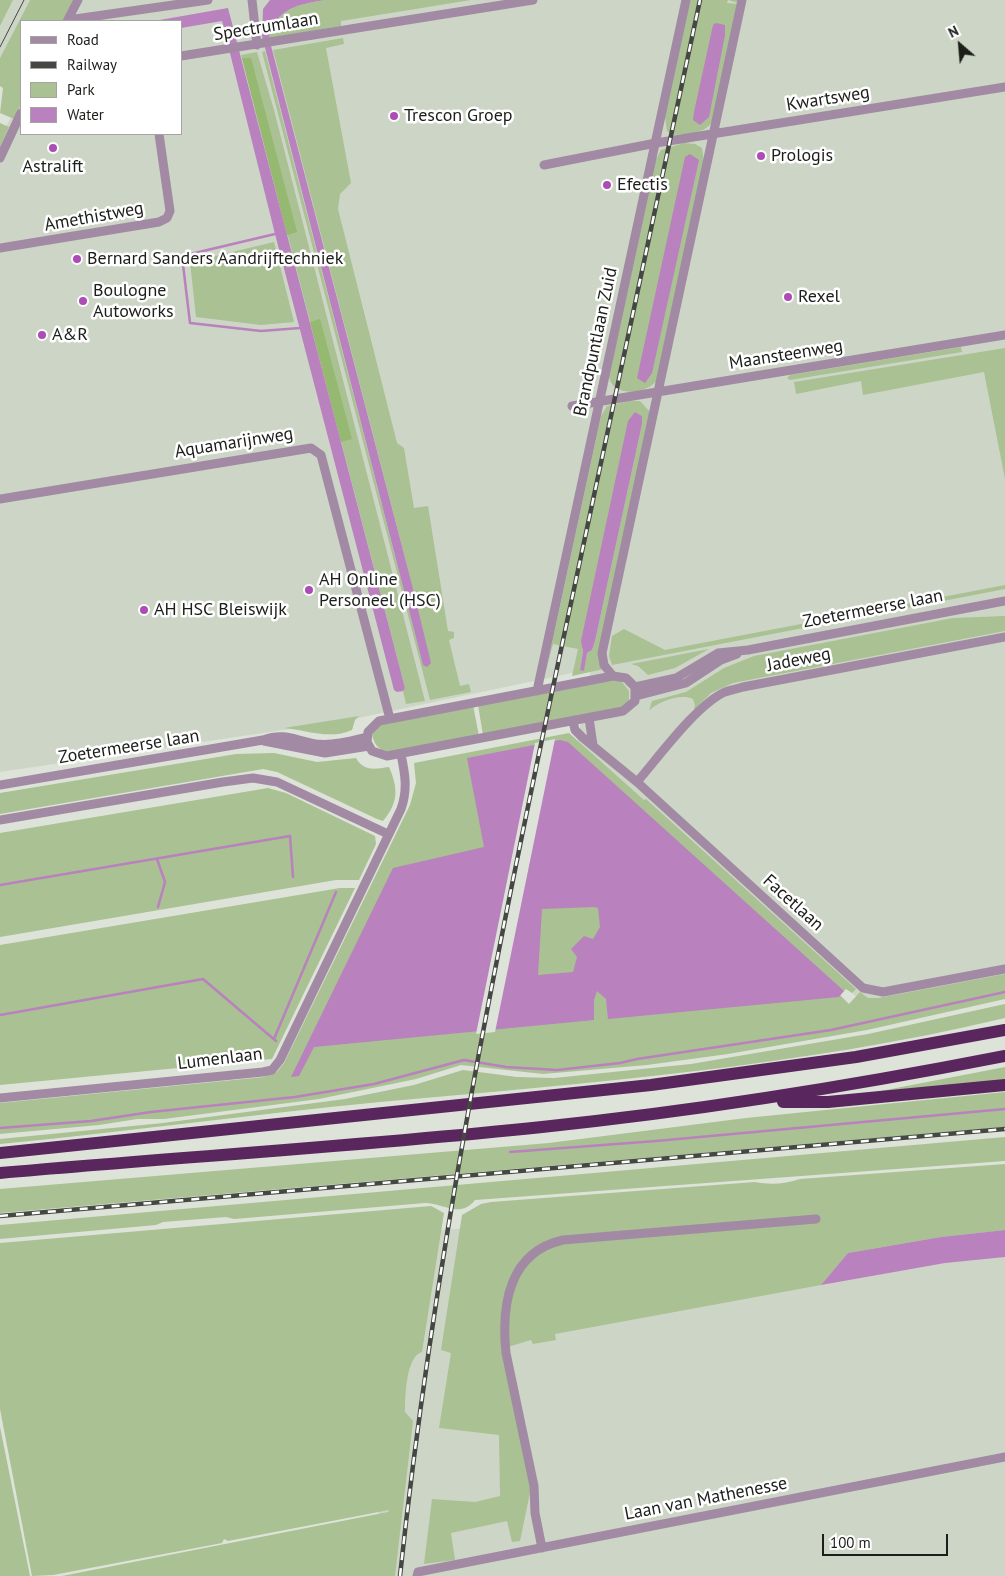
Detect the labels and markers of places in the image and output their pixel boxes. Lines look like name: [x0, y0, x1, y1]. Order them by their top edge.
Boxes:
place label: Trescon Groep: [404, 105, 513, 127]
marker: Trescon Groep: [388, 110, 400, 122]
marker: Astralift: [47, 142, 59, 154]
place label: Prologis: [771, 145, 833, 167]
marker: Prologis: [755, 150, 767, 162]
place label: Astralift: [23, 156, 83, 178]
place label: Efectis: [617, 174, 668, 196]
marker: Efectis: [601, 179, 613, 191]
place label: Bernard Sanders Aandrijftechniek: [87, 248, 343, 270]
marker: Bernard Sanders Aandrijftechniek: [71, 253, 83, 265]
place label: Boulogne Autoworks: [93, 280, 174, 322]
place label: Rexel: [798, 286, 840, 308]
marker: Rexel: [782, 291, 794, 303]
marker: Boulogne Autoworks: [77, 295, 89, 307]
place label: A&R: [52, 324, 88, 346]
marker: A&R: [36, 329, 48, 341]
place label: AH Online Personeel (HSC): [319, 569, 441, 612]
marker: AH Online Personeel (HSC): [303, 584, 315, 596]
place label: AH HSC Bleiswijk: [154, 599, 287, 621]
marker: AH HSC Bleiswijk: [138, 604, 150, 616]

